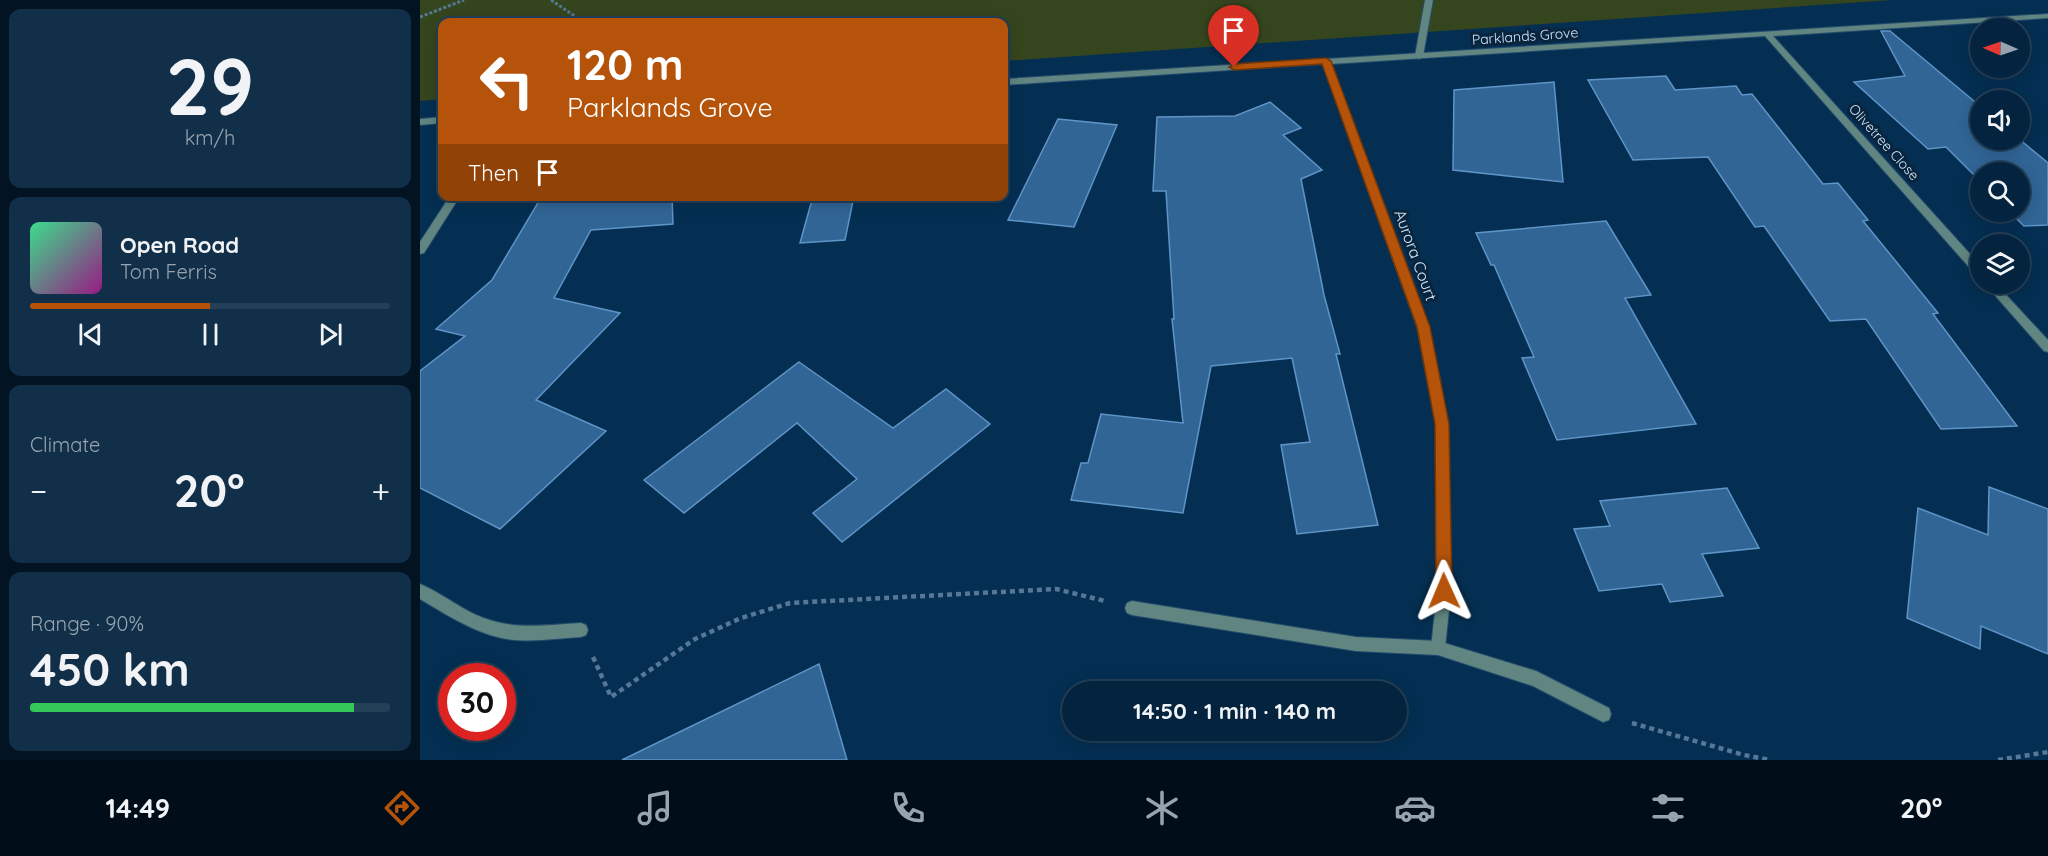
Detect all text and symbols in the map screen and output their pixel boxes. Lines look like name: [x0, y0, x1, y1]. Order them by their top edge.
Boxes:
pin: [1208, 5, 1259, 67]
icon: arrive: [1217, 14, 1250, 47]
north arrow: [1970, 18, 2030, 78]
map controls: [1970, 18, 2030, 294]
street label: Parklands Grove: [1471, 23, 1579, 49]
text: 29: [166, 37, 254, 135]
text: 120 m: [567, 38, 684, 91]
icon: left: [468, 42, 546, 120]
text: Parklands Grove: [567, 90, 773, 124]
button: sound: [1970, 90, 2030, 150]
street label: Olivetree Close: [1845, 100, 1923, 184]
text: km/h: [185, 125, 235, 150]
icon: arrive: [531, 156, 564, 189]
text: Then: [468, 159, 519, 187]
button: search: [1970, 162, 2030, 222]
street label: Aurora Court: [1390, 207, 1442, 303]
text: Open Road: [120, 231, 239, 259]
button: layers: [1970, 234, 2030, 294]
text: Tom Ferris: [120, 259, 217, 284]
icon: previous: [74, 318, 107, 351]
icon: pause: [194, 318, 227, 351]
icon: next: [314, 318, 347, 351]
text: Climate: [30, 432, 100, 457]
text: 20°: [174, 462, 245, 518]
text: −: [30, 470, 47, 511]
text: +: [371, 470, 390, 511]
position arrow: [1412, 559, 1476, 623]
text: Range · 90%: [30, 611, 144, 636]
text: 450 km: [30, 641, 190, 697]
speed limit sign: 30: [438, 663, 516, 741]
text: 14:50 · 1 min · 140 m: [1133, 697, 1336, 725]
icon: directions: [381, 787, 423, 829]
icon: music: [634, 787, 676, 829]
icon: phone: [887, 787, 929, 829]
icon: climate: [1141, 787, 1183, 829]
icon: car: [1394, 787, 1436, 829]
icon: filters: [1647, 787, 1689, 829]
text: 14:49: [106, 791, 170, 825]
text: 20°: [1900, 791, 1942, 825]

